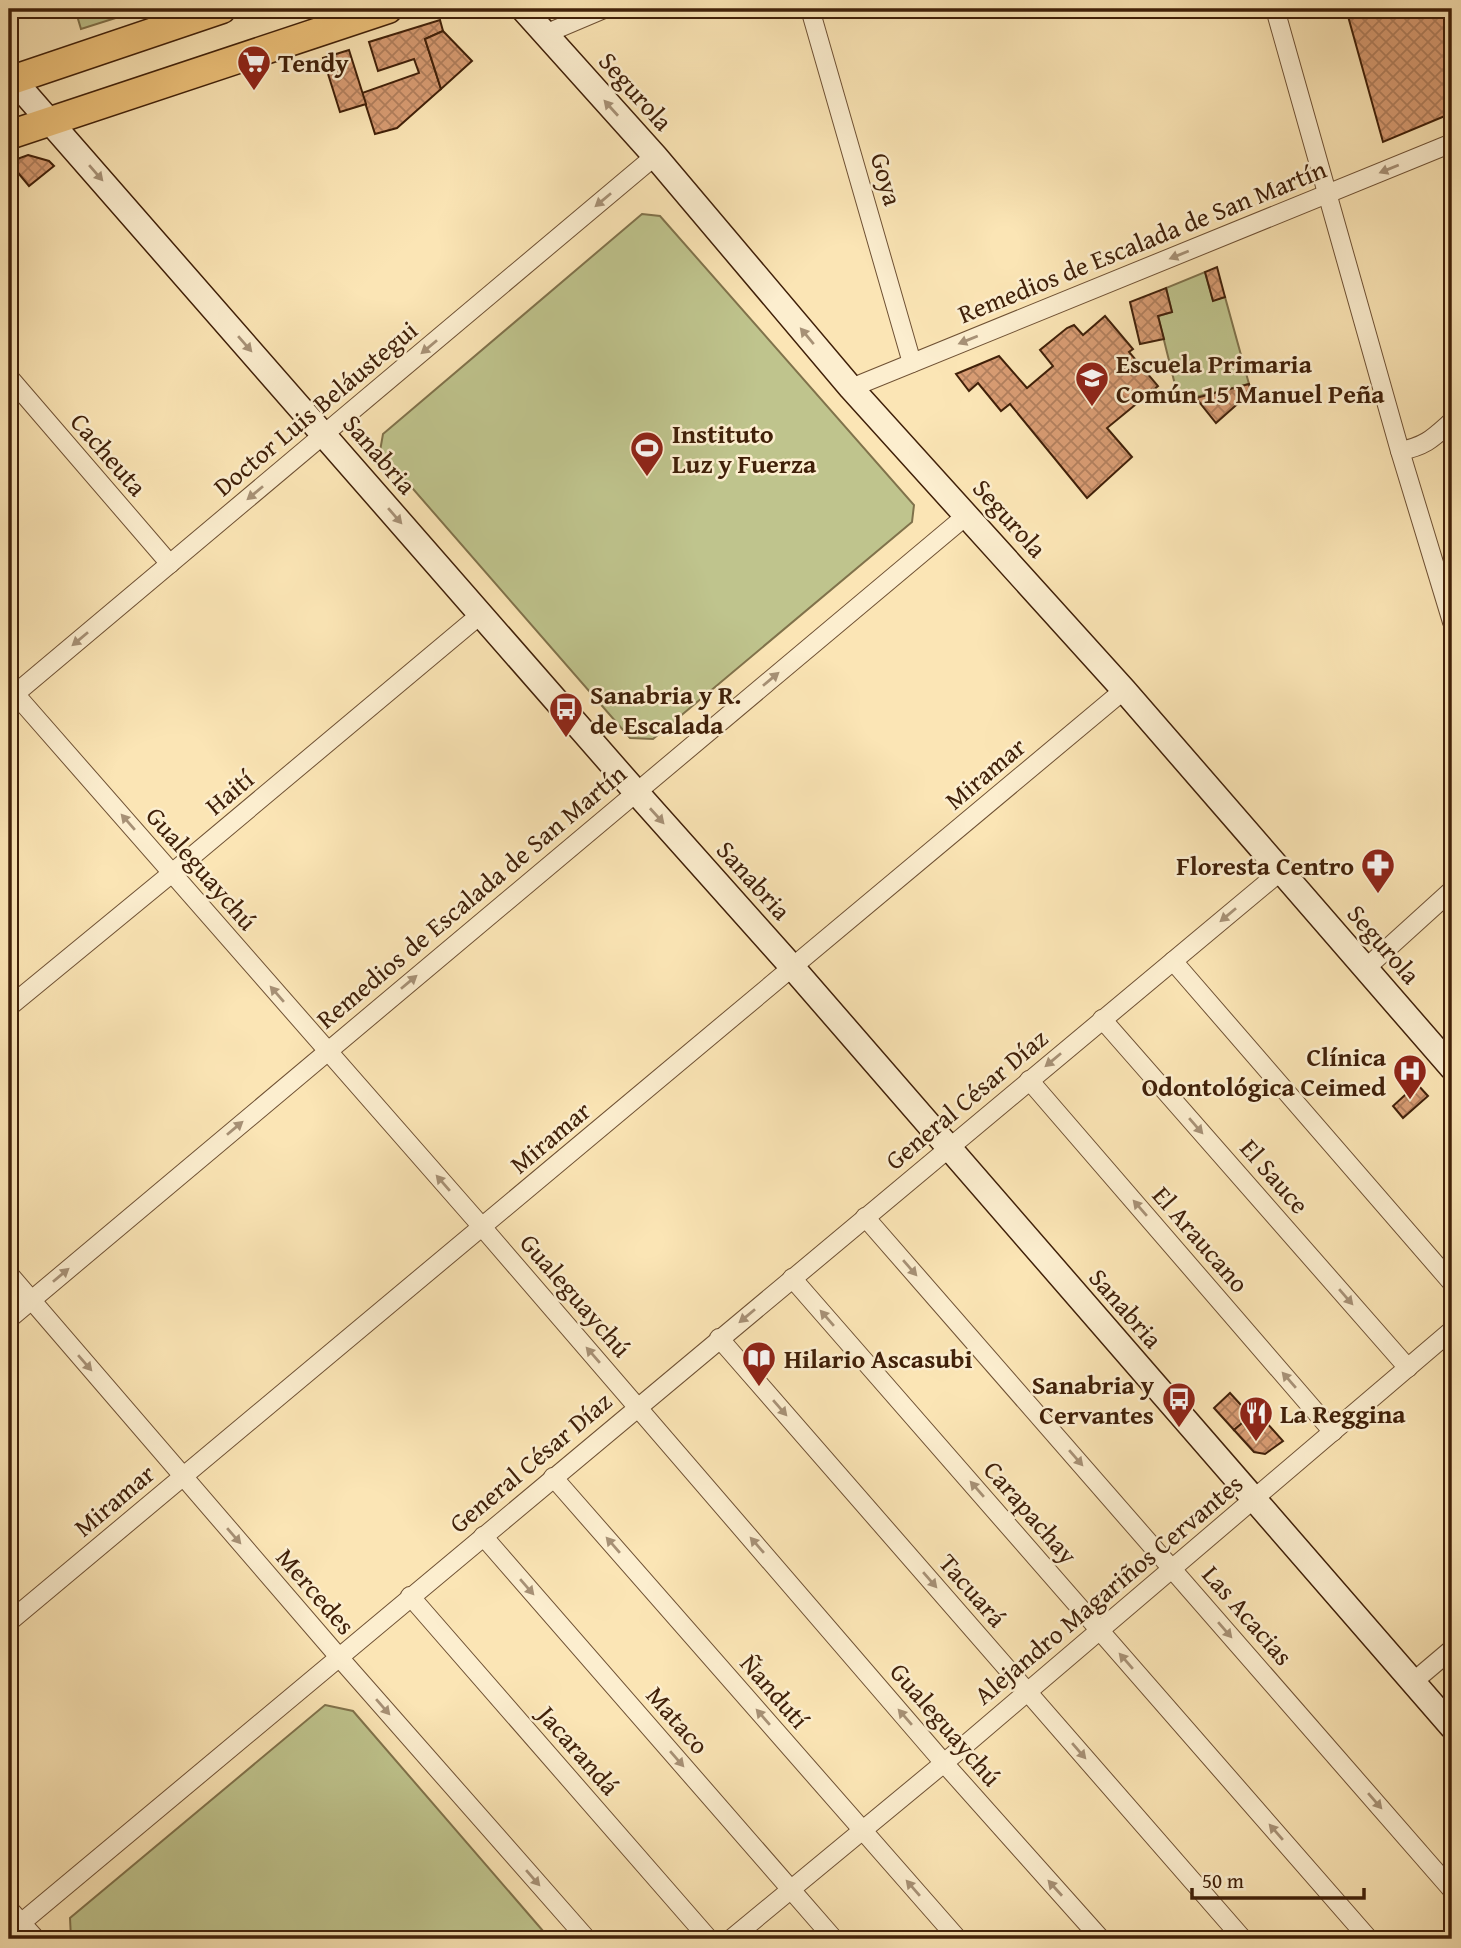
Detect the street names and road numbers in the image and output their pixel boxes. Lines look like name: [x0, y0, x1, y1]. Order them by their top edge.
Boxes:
street label: Segurola: [590, 43, 683, 140]
street label: Goya: [861, 148, 913, 211]
street label: Remedios de Escalada de San Martín: [952, 149, 1332, 333]
street label: Doctor Luis Beláustegui: [204, 311, 426, 505]
street label: Cacheuta: [62, 404, 157, 505]
street label: Sanabria: [334, 405, 427, 503]
street label: Segurola: [964, 470, 1057, 567]
street label: Miramar: [936, 727, 1034, 819]
street label: Remedios de Escalada de San Martín: [307, 754, 635, 1038]
street label: Haití: [196, 759, 262, 824]
street label: Gualeguaychú: [137, 797, 267, 939]
street label: Sanabria: [708, 831, 801, 929]
street label: Segurola: [1338, 895, 1430, 993]
street label: General César Díaz: [876, 1019, 1056, 1179]
street label: Miramar: [501, 1091, 599, 1183]
street label: El Sauce: [1231, 1130, 1319, 1222]
street label: El Araucano: [1143, 1177, 1259, 1301]
street label: Gualeguaychú: [511, 1224, 641, 1366]
street label: Sanabria: [1080, 1259, 1173, 1357]
street label: General César Díaz: [440, 1382, 620, 1542]
street label: Carapachay: [975, 1451, 1087, 1573]
street label: Miramar: [65, 1454, 163, 1546]
street label: Alejandro Magariños Cervantes: [965, 1464, 1251, 1714]
street label: Mercedes: [267, 1539, 365, 1643]
street label: Tacuará: [930, 1544, 1017, 1636]
street label: Las Acacias: [1193, 1556, 1303, 1674]
street label: Ñandutí: [731, 1645, 819, 1738]
street label: Gualeguaychú: [881, 1653, 1011, 1795]
street label: Mataco: [637, 1677, 719, 1763]
street label: Jacarandá: [527, 1694, 630, 1804]

